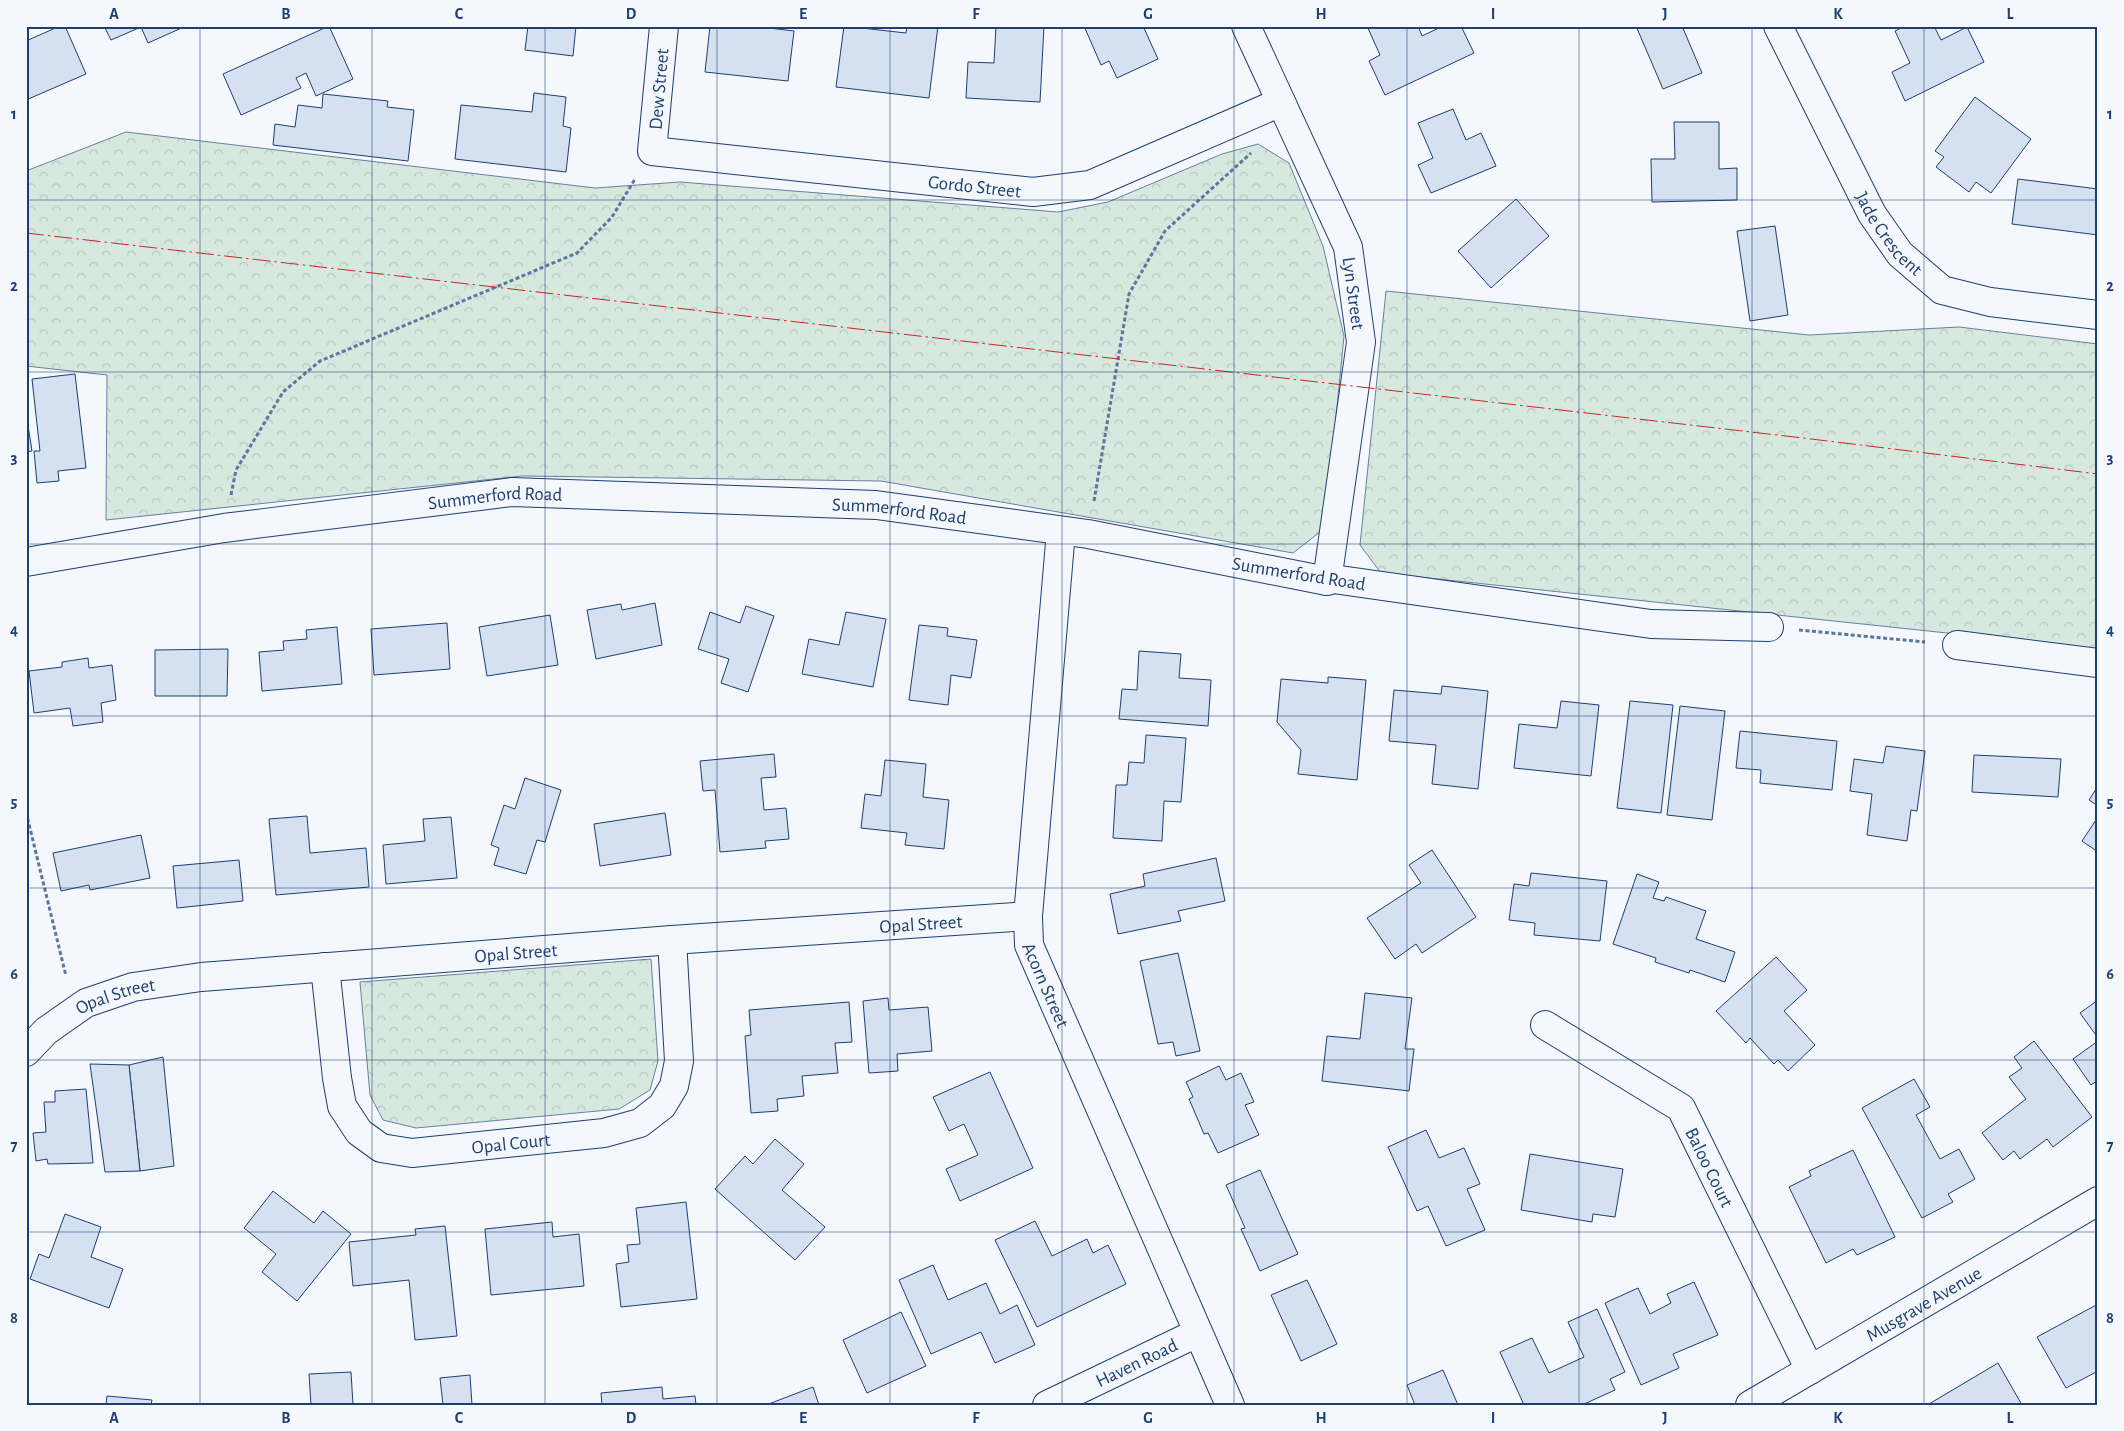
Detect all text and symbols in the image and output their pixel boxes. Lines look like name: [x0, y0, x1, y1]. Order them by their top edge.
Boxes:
text: A: [109, 6, 119, 22]
text: B: [281, 6, 291, 22]
text: C: [455, 6, 464, 22]
text: D: [626, 6, 637, 22]
text: E: [799, 6, 807, 22]
text: F: [972, 6, 980, 22]
text: G: [1143, 6, 1153, 22]
text: H: [1315, 6, 1327, 22]
text: I: [1491, 6, 1495, 22]
text: J: [1662, 6, 1668, 22]
text: K: [1833, 6, 1843, 22]
text: L: [2007, 6, 2014, 22]
street label: Dew Street: [646, 48, 673, 131]
text: 1: [11, 106, 17, 122]
text: 1: [2107, 106, 2113, 122]
street label: Gordo Street: [927, 173, 1022, 202]
street label: Jade Crescent: [1851, 189, 1925, 280]
street label: Lyn Street: [1338, 256, 1367, 331]
text: 2: [10, 278, 18, 294]
text: 2: [2106, 278, 2114, 294]
text: 3: [11, 450, 18, 466]
text: 3: [2107, 450, 2114, 466]
street label: Summerford Road: [427, 484, 563, 513]
street label: Summerford Road: [832, 495, 968, 528]
street label: Summerford Road: [1231, 555, 1367, 594]
text: 4: [10, 622, 18, 638]
text: 4: [2106, 622, 2114, 638]
text: 5: [11, 794, 18, 810]
text: 5: [2107, 794, 2114, 810]
street label: Opal Street: [879, 912, 963, 937]
street label: Acorn Street: [1018, 940, 1072, 1031]
street label: Opal Street: [474, 941, 558, 966]
text: 6: [10, 966, 18, 982]
text: 6: [2106, 966, 2114, 982]
street label: Opal Street: [72, 976, 156, 1019]
street label: Baloo Court: [1681, 1125, 1736, 1210]
street label: Opal Court: [471, 1131, 551, 1158]
text: 7: [11, 1138, 18, 1154]
text: 7: [2107, 1138, 2114, 1154]
street label: Musgrave Avenue: [1863, 1264, 1985, 1346]
text: 8: [10, 1310, 18, 1326]
text: 8: [2106, 1310, 2114, 1326]
street label: Haven Road: [1093, 1336, 1181, 1391]
text: A: [109, 1410, 119, 1426]
text: B: [281, 1410, 291, 1426]
text: C: [455, 1410, 464, 1426]
text: D: [626, 1410, 637, 1426]
text: E: [799, 1410, 807, 1426]
text: F: [972, 1410, 980, 1426]
text: G: [1143, 1410, 1153, 1426]
text: H: [1315, 1410, 1327, 1426]
text: I: [1491, 1410, 1495, 1426]
text: J: [1662, 1410, 1668, 1426]
text: K: [1833, 1410, 1843, 1426]
text: L: [2007, 1410, 2014, 1426]

